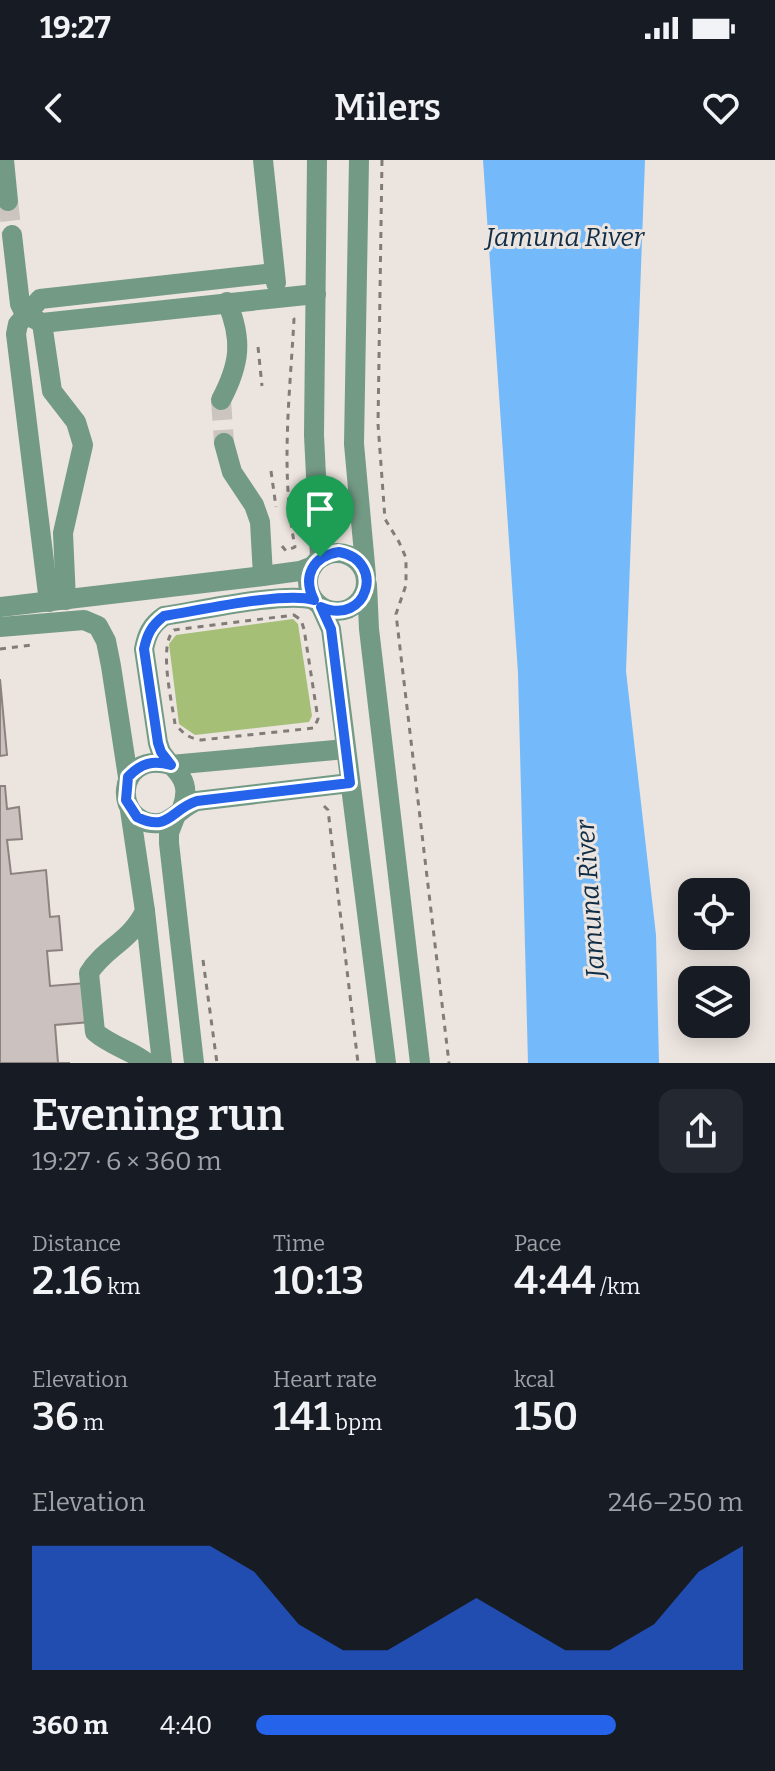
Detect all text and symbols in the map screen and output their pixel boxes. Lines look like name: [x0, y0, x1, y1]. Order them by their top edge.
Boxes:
text: 19:27: [40, 10, 111, 46]
icon: back: [32, 86, 76, 130]
text: Milers: [334, 86, 441, 130]
icon: heart: [699, 86, 743, 130]
water label: Jamuna River: [484, 222, 646, 253]
pin: [286, 475, 354, 557]
icon: arrive: [298, 487, 342, 531]
water label: Jamuna River: [569, 817, 612, 981]
map controls: [678, 878, 750, 1038]
button: locate: [678, 878, 750, 950]
button: layers: [678, 966, 750, 1038]
text: Evening run: [32, 1089, 284, 1142]
button: share: [659, 1089, 743, 1173]
text: 19:27 · 6 × 360 m: [32, 1146, 222, 1177]
text: Distance: [32, 1230, 121, 1257]
text: Time: [273, 1230, 325, 1257]
text: Pace: [514, 1230, 562, 1257]
text: 2.16: [32, 1257, 103, 1305]
text: 10:13: [273, 1257, 364, 1305]
text: 4:44: [514, 1257, 596, 1305]
text: km: [103, 1273, 140, 1300]
text: /km: [596, 1273, 640, 1300]
text: Elevation: [32, 1366, 128, 1393]
text: Heart rate: [273, 1366, 377, 1393]
text: kcal: [514, 1366, 555, 1393]
text: 36: [32, 1393, 79, 1441]
text: 141: [273, 1393, 331, 1441]
text: 150: [514, 1393, 578, 1441]
text: m: [79, 1409, 104, 1436]
text: bpm: [331, 1409, 382, 1436]
text: Elevation: [32, 1487, 145, 1518]
text: 246–250 m: [608, 1487, 743, 1518]
text: 360 m: [32, 1710, 108, 1741]
text: 4:40: [160, 1710, 213, 1741]

